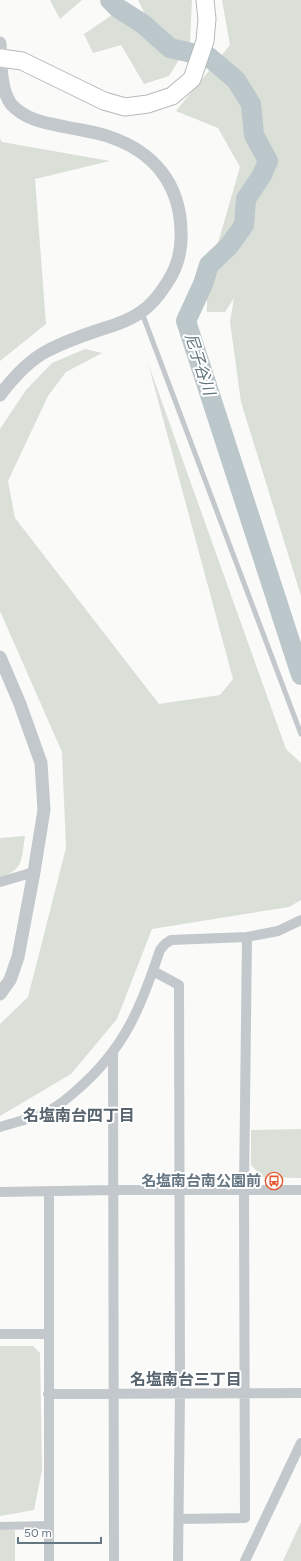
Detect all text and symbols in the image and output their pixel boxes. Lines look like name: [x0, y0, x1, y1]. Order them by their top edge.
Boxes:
water label: 尼子谷川: [181, 331, 220, 399]
district label: 名塩南台四丁目: [23, 1106, 135, 1125]
bus stop icon: 名塩南台南公園前: [264, 1171, 284, 1191]
place label: 名塩南台南公園前: [141, 1172, 261, 1190]
district label: 名塩南台三丁目: [130, 1370, 242, 1389]
scale bar: [18, 1519, 101, 1545]
text: 50 m: [24, 1526, 52, 1540]

